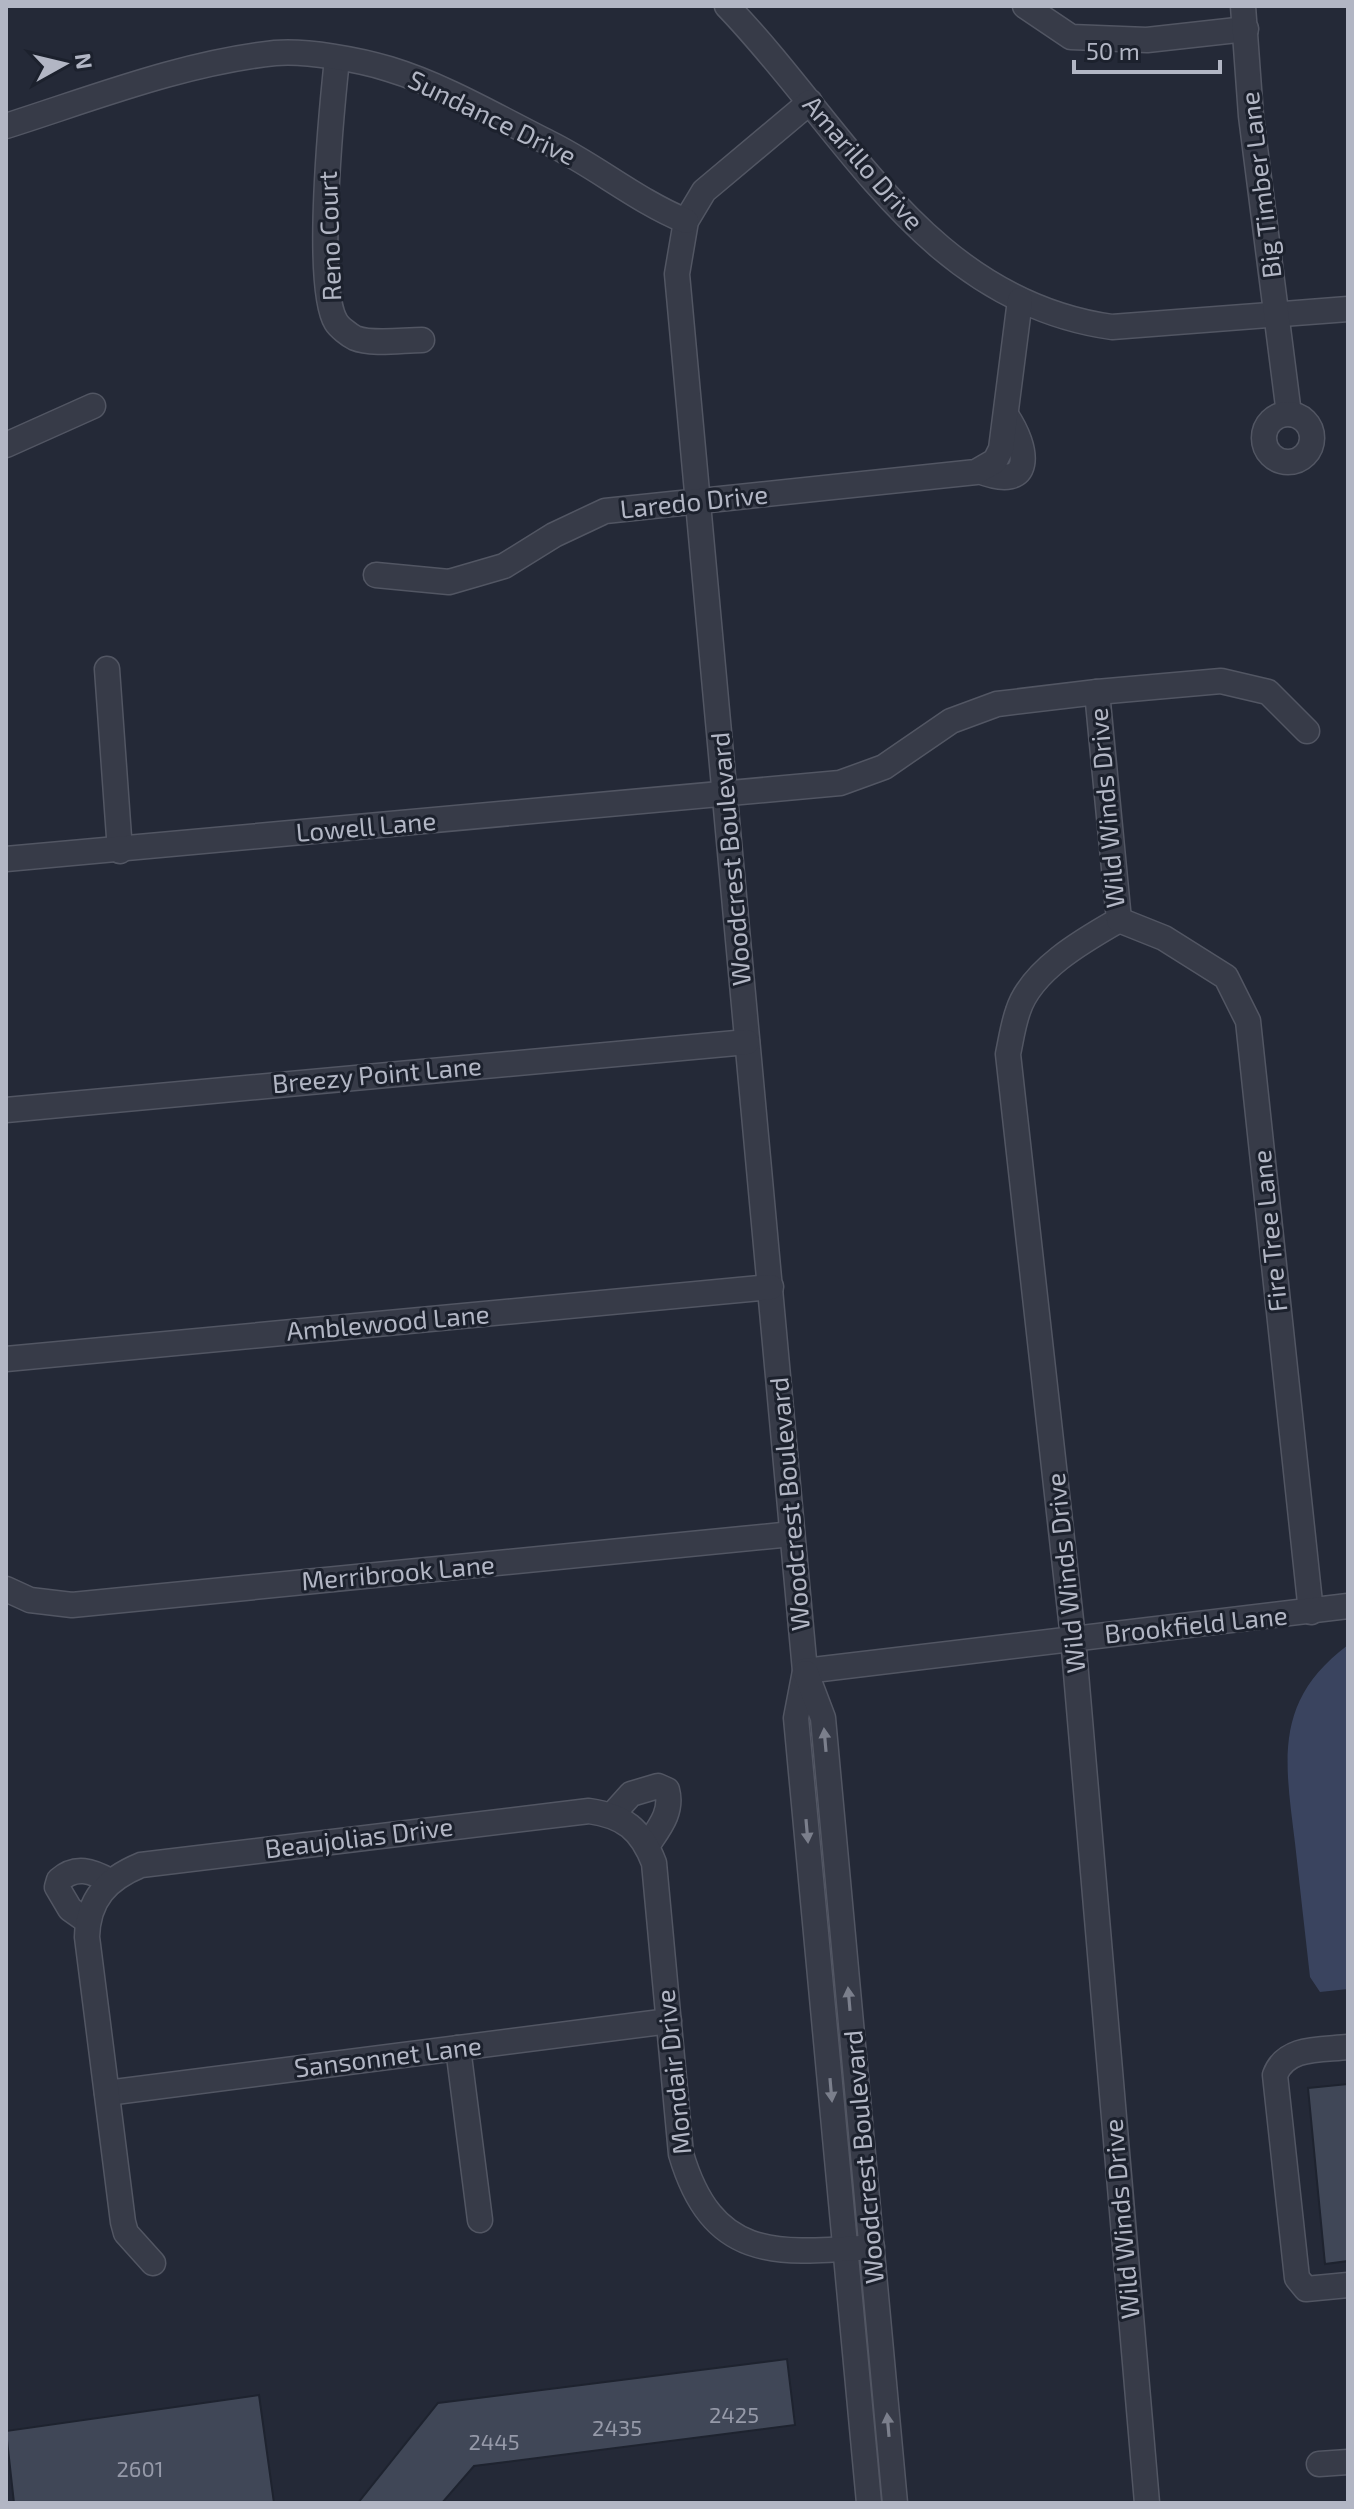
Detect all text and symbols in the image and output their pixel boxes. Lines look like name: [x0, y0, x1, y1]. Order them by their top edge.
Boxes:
north arrow: [24, 24, 104, 104]
scale bar: [1074, 24, 1220, 74]
text: 50 m: [1086, 36, 1140, 65]
text: N: [71, 51, 99, 71]
street label: Sundance Drive: [404, 63, 582, 171]
street label: Amarillo Drive: [797, 89, 931, 236]
street label: Big Timber Lane: [1233, 90, 1286, 280]
street label: Reno Court: [311, 170, 346, 302]
street label: Laredo Drive: [618, 477, 770, 524]
street label: Wild Winds Drive: [1081, 707, 1130, 910]
street label: Woodcrest Boulevard: [703, 731, 756, 987]
street label: Lowell Lane: [294, 804, 437, 847]
street label: Breezy Point Lane: [271, 1049, 483, 1098]
street label: Fire Tree Lane: [1245, 1149, 1292, 1314]
street label: Amblewood Lane: [285, 1297, 491, 1346]
street label: Woodcrest Boulevard: [762, 1376, 815, 1632]
street label: Wild Winds Drive: [1039, 1472, 1090, 1675]
street label: Merribrook Lane: [300, 1548, 496, 1595]
street label: Brookfield Lane: [1103, 1598, 1289, 1649]
one-way arrow: [818, 1727, 831, 1752]
street label: Beaujolias Drive: [263, 1810, 455, 1863]
one-way arrow: [800, 1819, 813, 1844]
one-way arrow: [842, 1986, 855, 2011]
street label: Mondair Drive: [648, 1988, 697, 2156]
street label: Sansonnet Lane: [292, 2029, 483, 2082]
street label: Woodcrest Boulevard: [836, 2029, 889, 2285]
one-way arrow: [824, 2078, 837, 2103]
street label: Wild Winds Drive: [1096, 2118, 1145, 2321]
house number: 2425: [709, 2401, 759, 2427]
one-way arrow: [881, 2412, 894, 2437]
house number: 2435: [592, 2414, 642, 2440]
house number: 2445: [468, 2428, 520, 2454]
house number: 2601: [117, 2455, 163, 2481]

